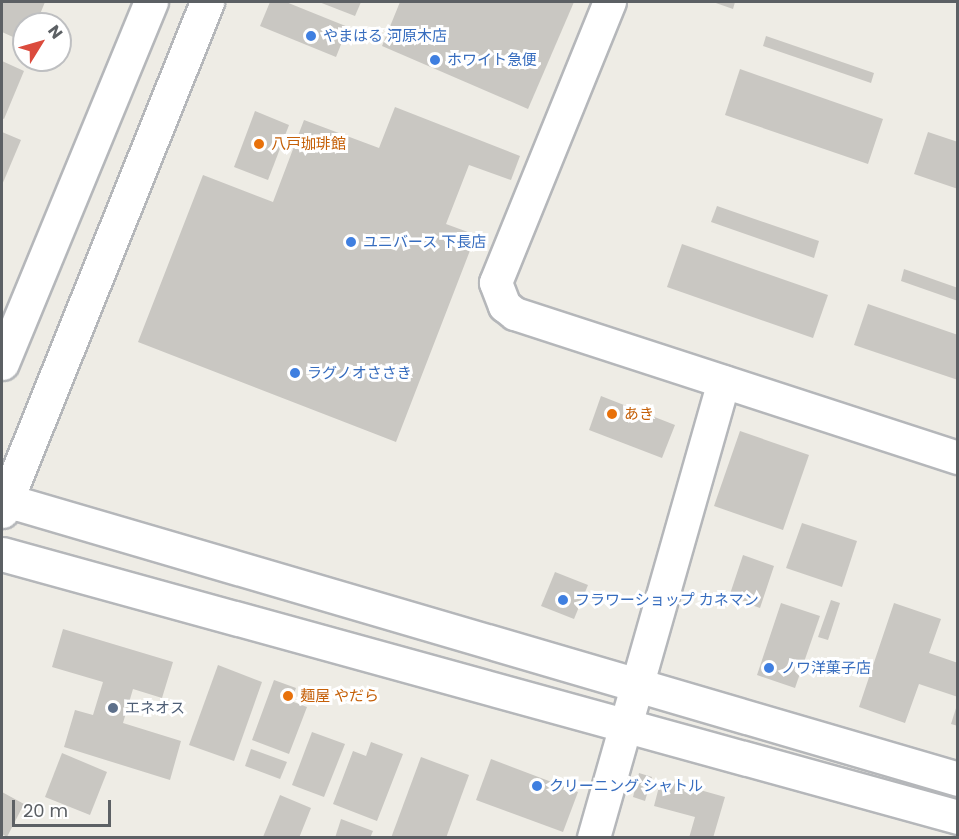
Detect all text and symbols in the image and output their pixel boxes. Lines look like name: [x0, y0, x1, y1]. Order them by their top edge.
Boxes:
north arrow: [12, 12, 72, 72]
text: N: [42, 20, 68, 44]
place label: やまはる 河原木店: [323, 27, 447, 45]
marker: やまはる 河原木店: [304, 29, 318, 43]
place label: ホワイト急便: [447, 51, 537, 69]
marker: ホワイト急便: [428, 53, 442, 67]
place label: 八戸珈琲館: [271, 135, 346, 153]
marker: 八戸珈琲館: [252, 137, 266, 151]
place label: ユニバース 下長店: [363, 233, 487, 251]
marker: ユニバース 下長店: [344, 235, 358, 249]
place label: ラグノオささき: [307, 364, 412, 382]
marker: ラグノオささき: [288, 366, 302, 380]
place label: あき: [624, 405, 654, 423]
marker: あき: [605, 407, 619, 421]
place label: フラワーショップ カネマン: [575, 591, 759, 609]
marker: フラワーショップ カネマン: [556, 593, 570, 607]
place label: ノワ洋菓子店: [781, 659, 871, 677]
marker: ノワ洋菓子店: [762, 661, 776, 675]
place label: 麺屋 やだら: [300, 687, 379, 705]
marker: 麺屋 やだら: [281, 689, 295, 703]
place label: エネオス: [125, 699, 185, 717]
marker: エネオス: [106, 701, 120, 715]
place label: クリーニング シャトル: [549, 777, 703, 795]
marker: クリーニング シャトル: [530, 779, 544, 793]
scale bar: [15, 788, 114, 826]
text: 20 m: [23, 798, 68, 823]

